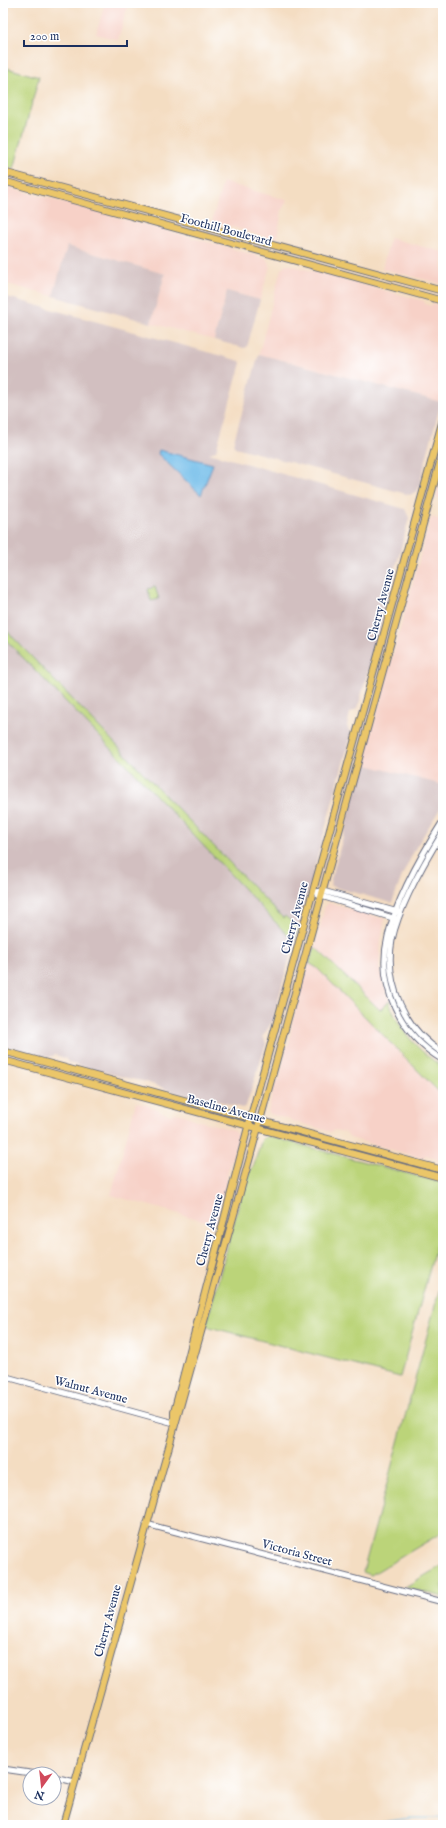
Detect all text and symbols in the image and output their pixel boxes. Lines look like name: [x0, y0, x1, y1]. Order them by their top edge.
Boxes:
scale bar: [24, 22, 127, 48]
text: 200 m: [30, 29, 59, 44]
street label: Foothill Boulevard: [179, 211, 274, 250]
street label: Cherry Avenue: [364, 567, 398, 643]
street label: Cherry Avenue: [278, 880, 312, 956]
street label: Baseline Avenue: [185, 1091, 267, 1127]
street label: Cherry Avenue: [193, 1192, 227, 1268]
street label: Walnut Avenue: [53, 1373, 130, 1407]
street label: Victoria Street: [259, 1536, 334, 1570]
street label: Cherry Avenue: [91, 1583, 125, 1659]
north arrow: [22, 1766, 62, 1806]
text: N: [33, 1787, 47, 1803]

